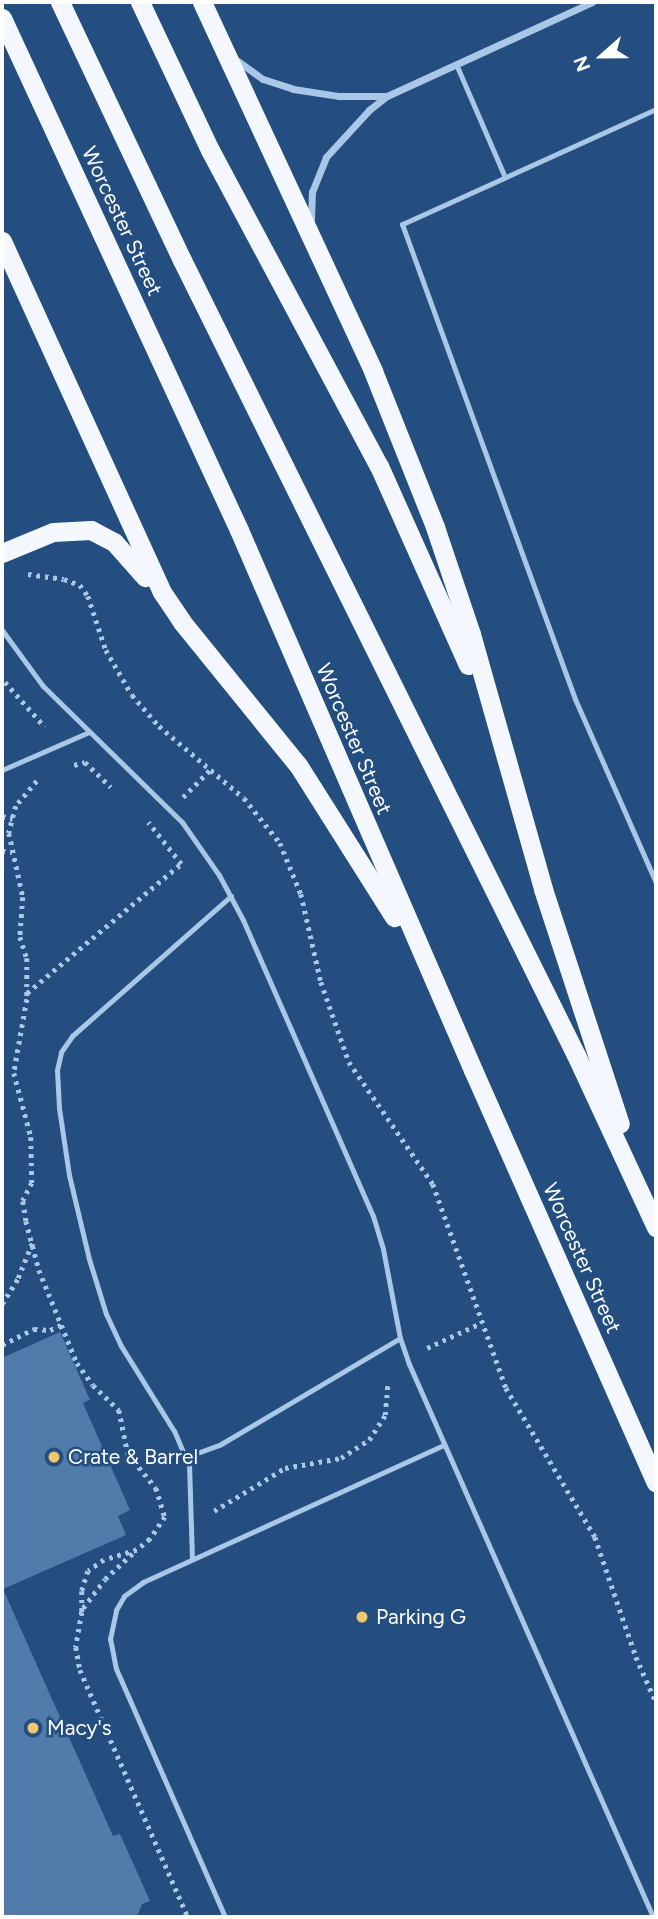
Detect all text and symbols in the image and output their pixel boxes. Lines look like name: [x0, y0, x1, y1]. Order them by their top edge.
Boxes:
north arrow: [567, 21, 637, 91]
text: N: [569, 53, 595, 75]
street label: Worcester Street: [76, 142, 168, 300]
street label: Worcester Street: [311, 660, 397, 818]
street label: Worcester Street: [538, 1179, 626, 1337]
place label: Crate & Barrel: [68, 1444, 198, 1470]
marker: Crate & Barrel: [46, 1449, 62, 1465]
place label: Parking G: [376, 1604, 466, 1630]
marker: Parking G: [354, 1609, 370, 1625]
place label: Macy's: [47, 1715, 112, 1741]
marker: Macy's: [25, 1720, 41, 1736]

